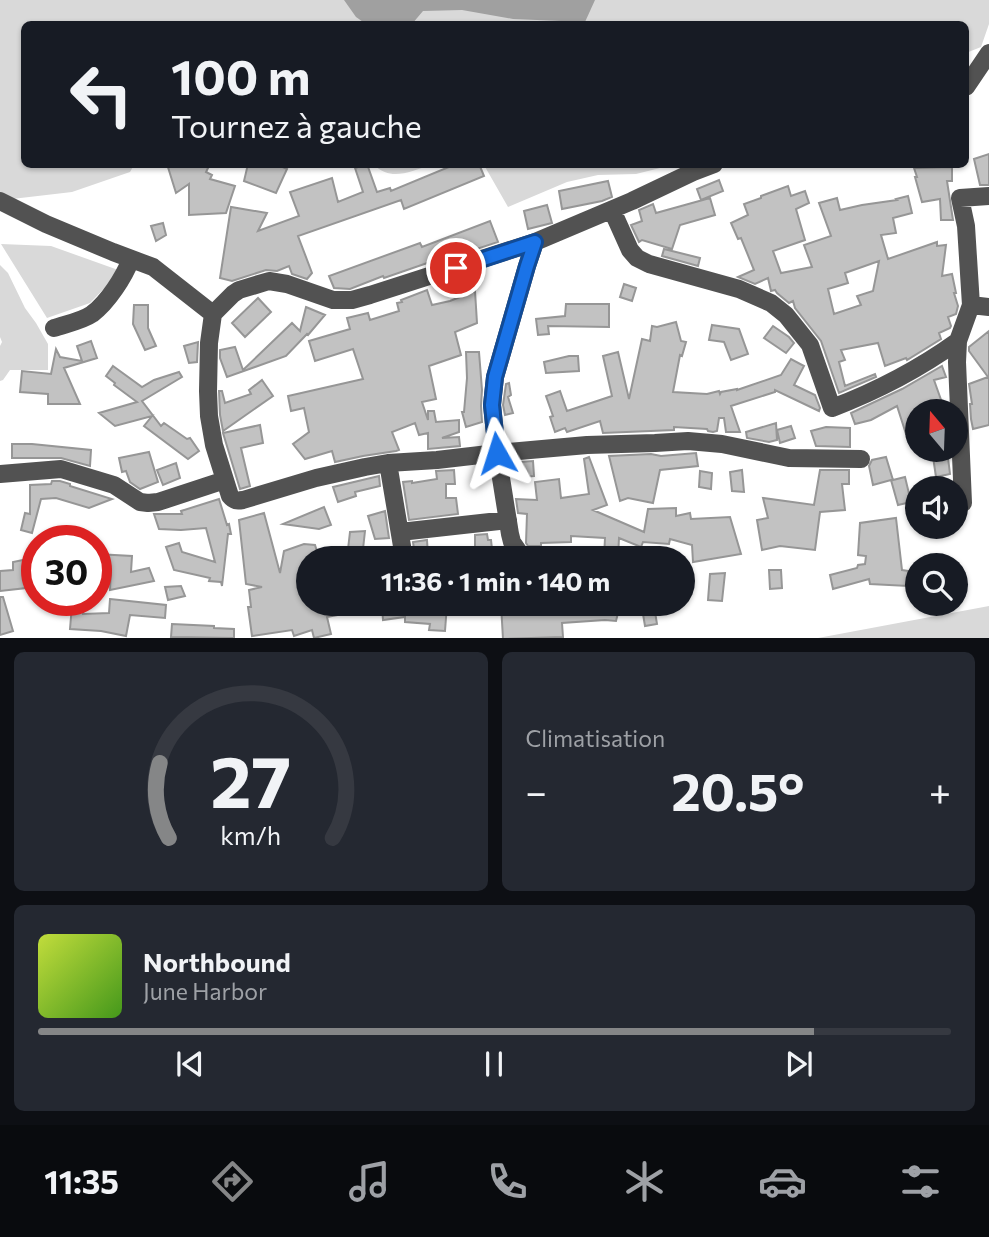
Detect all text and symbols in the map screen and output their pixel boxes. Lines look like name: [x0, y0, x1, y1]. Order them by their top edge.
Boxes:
text: 100 m: [171, 45, 310, 105]
icon: left: [56, 49, 147, 140]
text: Tournez à gauche: [171, 105, 422, 145]
pin: [426, 238, 486, 298]
icon: arrive: [437, 249, 475, 287]
north arrow: [905, 399, 968, 462]
map controls: [905, 399, 968, 616]
position arrow: [460, 416, 534, 490]
button: sound: [905, 476, 968, 539]
speed limit sign: 30: [21, 525, 112, 616]
button: search: [905, 553, 968, 616]
text: 11:36 · 1 min · 140 m: [381, 565, 610, 596]
text: Climatisation: [526, 724, 665, 752]
text: 27: [210, 734, 291, 823]
text: 20.5°: [671, 758, 805, 822]
text: −: [526, 767, 547, 814]
text: +: [929, 767, 951, 814]
text: km/h: [220, 819, 281, 849]
text: Northbound: [143, 946, 291, 977]
text: June Harbor: [143, 977, 267, 1005]
icon: previous: [171, 1045, 209, 1083]
icon: pause: [475, 1045, 513, 1083]
icon: next: [780, 1045, 818, 1083]
icon: directions: [208, 1157, 257, 1206]
icon: music: [345, 1157, 394, 1206]
icon: phone: [483, 1157, 532, 1206]
icon: climate: [620, 1157, 669, 1206]
icon: car: [758, 1157, 807, 1206]
icon: filters: [896, 1157, 945, 1206]
text: 11:35: [44, 1161, 119, 1201]

